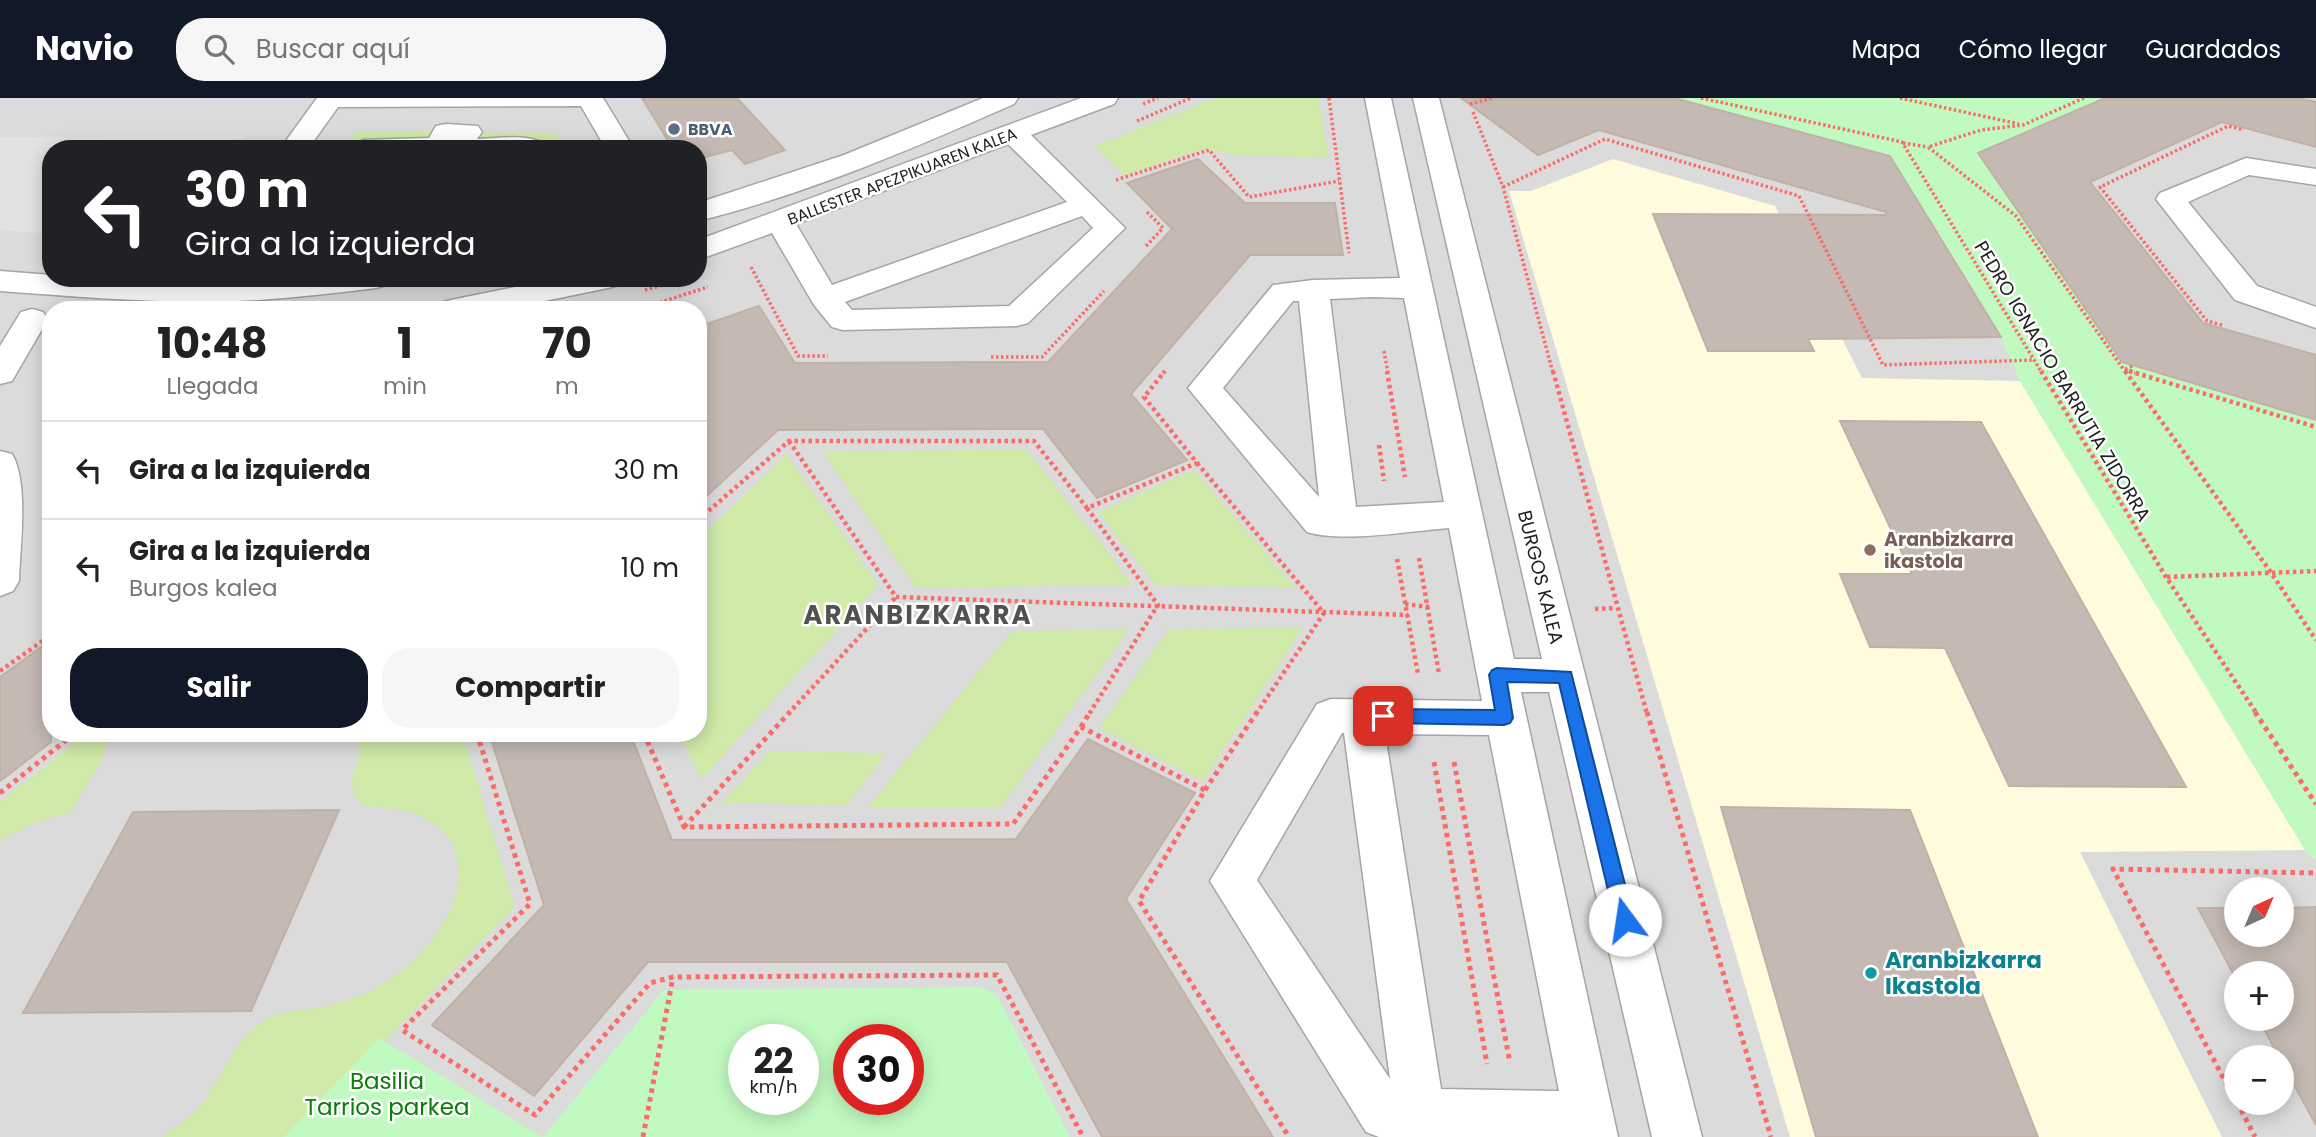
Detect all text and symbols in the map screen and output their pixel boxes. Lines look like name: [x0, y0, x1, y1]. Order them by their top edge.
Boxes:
search box: [176, 18, 666, 81]
text: Navio: [35, 25, 134, 72]
icon: search: [200, 30, 238, 68]
text: Buscar aquí: [256, 31, 410, 67]
text: Mapa: [1851, 33, 1921, 66]
text: Cómo llegar: [1959, 33, 2107, 66]
text: Guardados: [2145, 33, 2281, 66]
place label: BBVA: [688, 118, 733, 141]
marker: BBVA: [666, 121, 682, 137]
street label: BALLESTER APEZPIKUAREN KALEA: [784, 122, 1020, 231]
text: 30 m: [185, 156, 309, 224]
icon: left: [70, 168, 161, 259]
text: Gira a la izquierda: [185, 221, 476, 266]
street label: PEDRO IGNACIO BARRUTIA ZIDORRA: [1968, 236, 2157, 527]
text: 10:48: [157, 314, 268, 373]
text: 1: [397, 314, 413, 373]
text: 70: [542, 314, 592, 373]
text: Llegada: [166, 370, 258, 402]
text: min: [383, 370, 427, 402]
text: m: [555, 370, 579, 402]
icon: left: [70, 451, 108, 489]
text: Gira a la izquierda: [129, 452, 371, 488]
text: 30 m: [614, 452, 679, 488]
street label: BURGOS KALEA: [1511, 507, 1570, 647]
place label: Aranbizkarra ikastola: [1884, 526, 2014, 575]
text: Gira a la izquierda: [129, 533, 371, 569]
marker: Aranbizkarra ikastola: [1862, 542, 1878, 558]
icon: left: [70, 549, 108, 587]
text: 10 m: [621, 550, 679, 586]
text: Burgos kalea: [129, 572, 278, 604]
district label: ARANBIZKARRA: [803, 597, 1033, 633]
button: Salir: [70, 648, 368, 728]
button: Compartir: [382, 648, 679, 728]
pin: [1353, 686, 1413, 746]
icon: arrive: [1364, 697, 1402, 735]
north arrow: [2224, 877, 2294, 947]
map controls: [2224, 877, 2294, 1115]
position arrow: [1588, 883, 1662, 957]
place label: Aranbizkarra Ikastola: [1885, 944, 2042, 1002]
button: +: [2224, 961, 2294, 1031]
marker: Aranbizkarra Ikastola: [1863, 965, 1879, 981]
speed limit sign: 30: [833, 1024, 924, 1115]
text: 22: [754, 1036, 793, 1085]
button: −: [2224, 1045, 2294, 1115]
park label: Basilia Tarrios parkea: [304, 1065, 470, 1123]
text: km/h: [750, 1074, 797, 1099]

